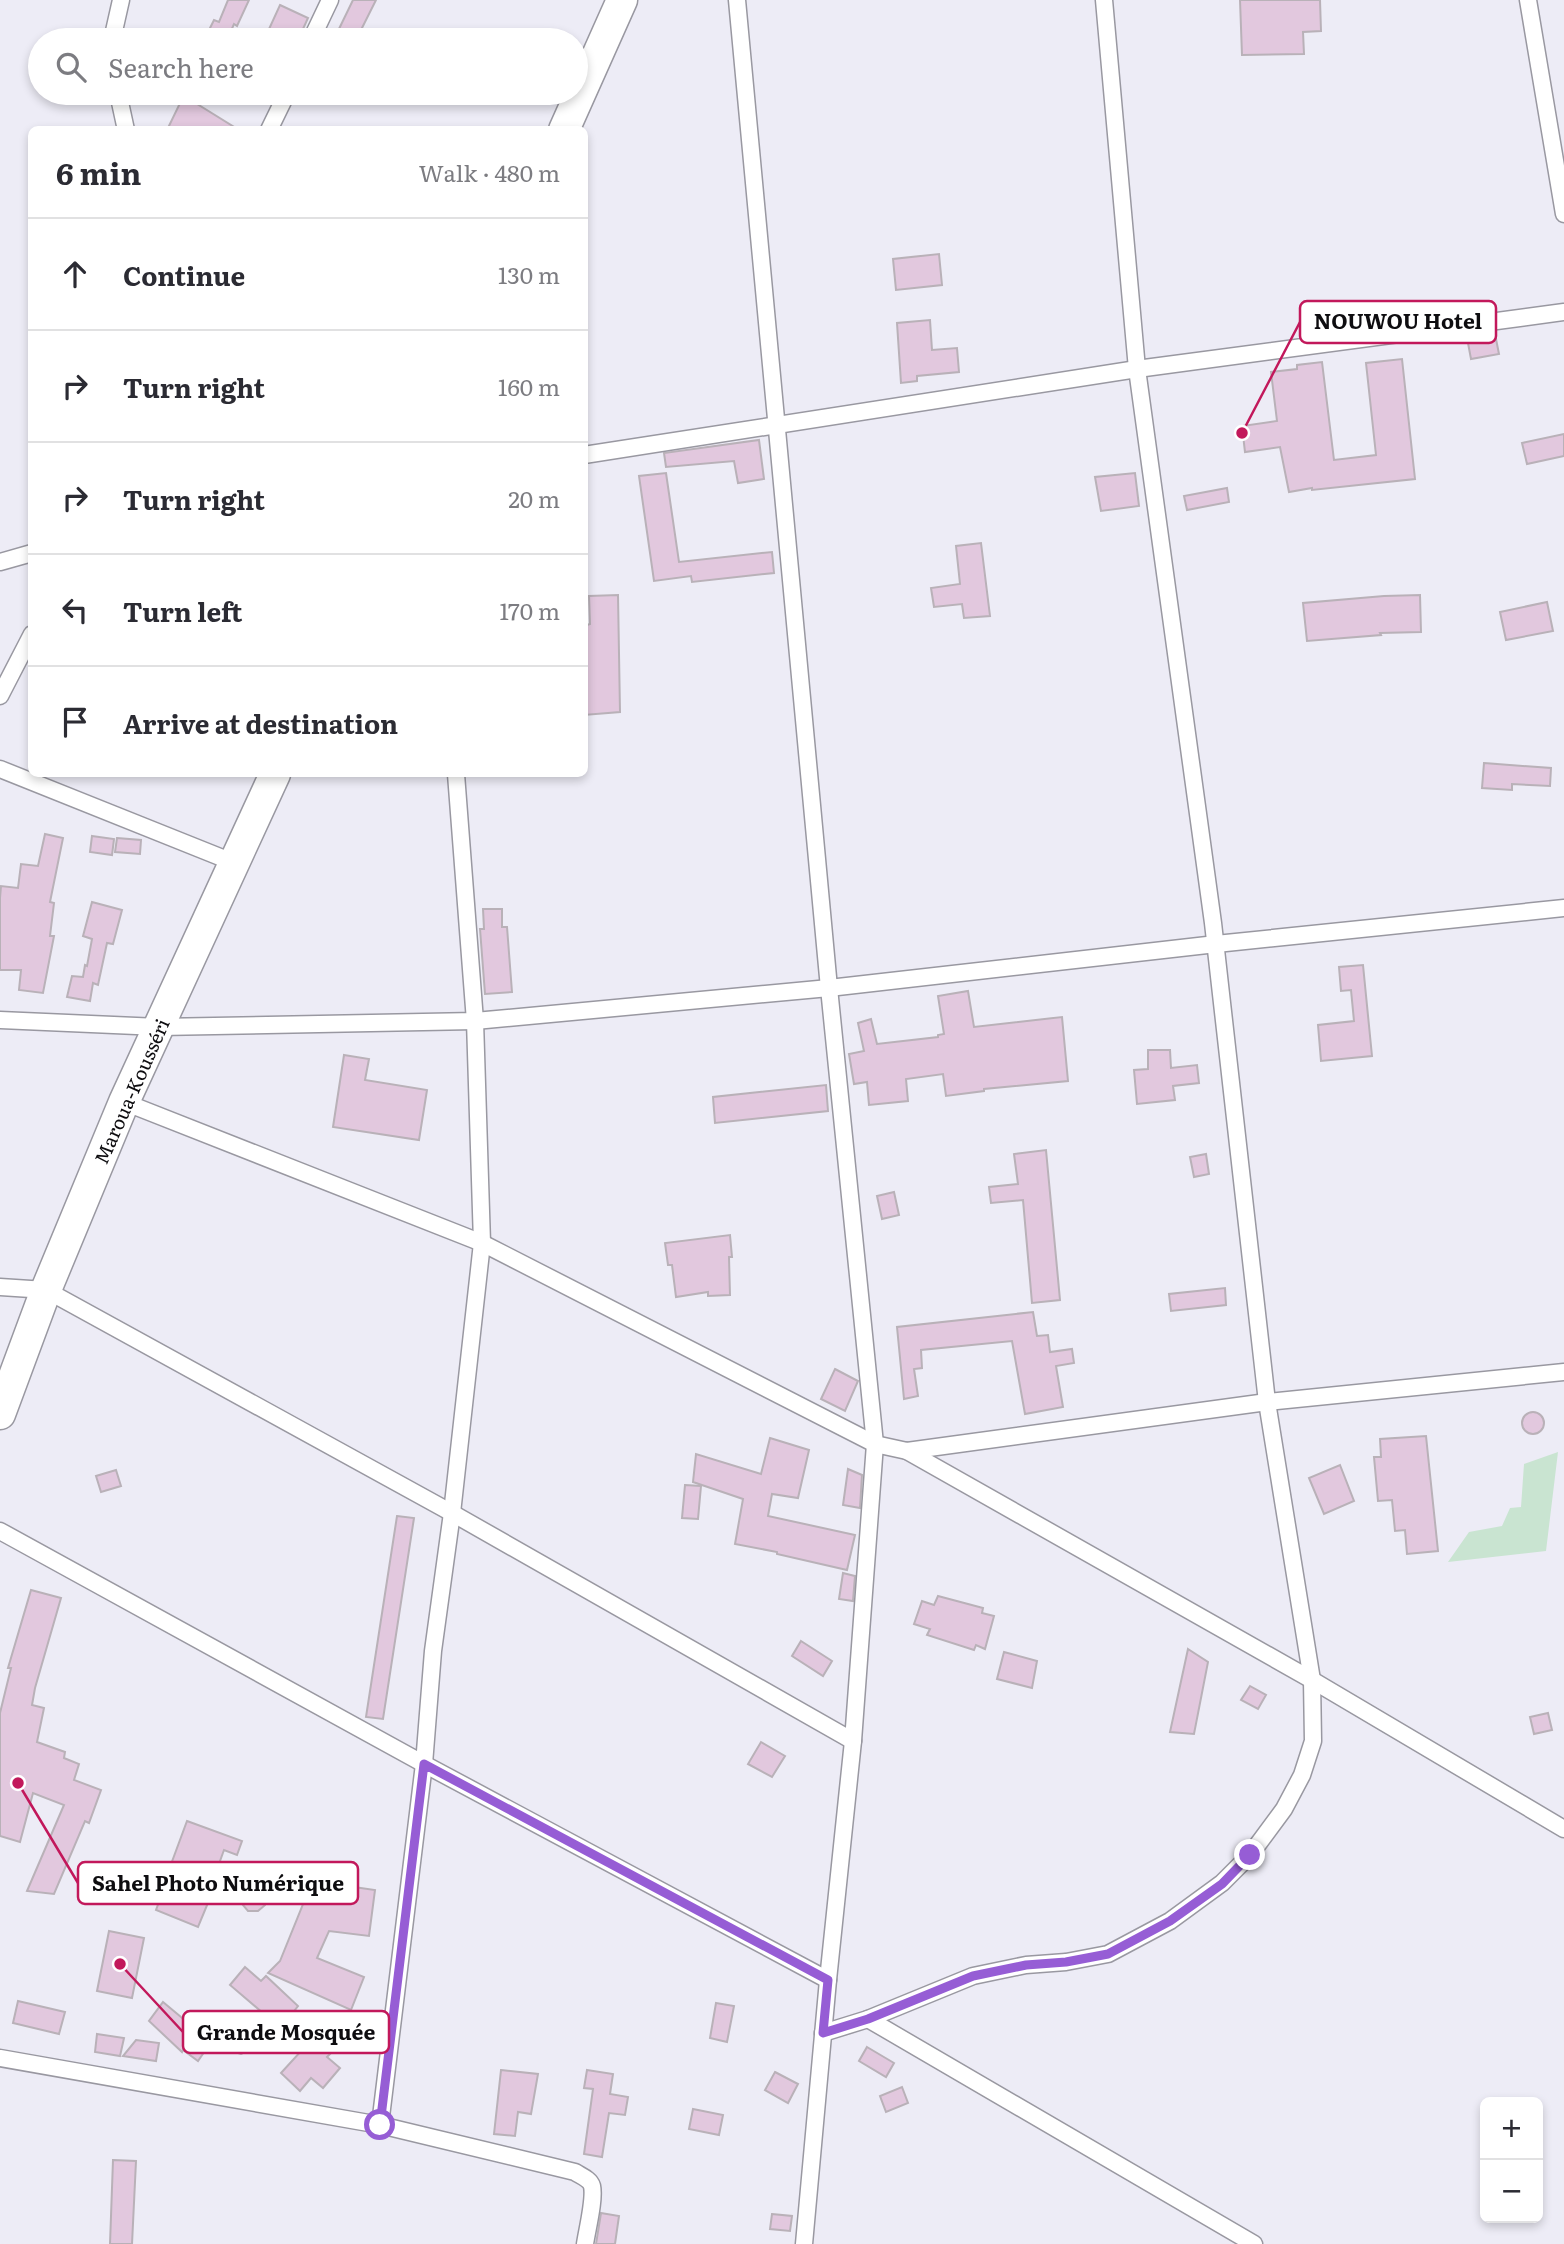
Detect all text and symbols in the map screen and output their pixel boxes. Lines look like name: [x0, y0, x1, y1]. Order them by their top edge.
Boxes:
search box: [28, 28, 588, 105]
text: Search here: [108, 47, 254, 86]
icon: search: [52, 48, 90, 86]
text: 6 min: [56, 150, 141, 194]
text: Walk · 480 m: [419, 155, 560, 189]
icon: ahead: [56, 255, 94, 293]
text: Continue: [123, 255, 245, 294]
text: 130 m: [498, 257, 560, 291]
callout: NOUWOU Hotel: [1300, 301, 1496, 343]
text: NOUWOU Hotel: [1314, 304, 1483, 335]
icon: right: [56, 367, 94, 405]
text: Turn right: [123, 367, 265, 406]
text: 160 m: [498, 369, 560, 403]
icon: right: [56, 479, 94, 517]
text: Turn right: [123, 479, 265, 518]
text: 20 m: [508, 481, 560, 515]
icon: left: [56, 591, 94, 629]
text: Turn left: [123, 591, 242, 630]
text: 170 m: [499, 593, 560, 627]
icon: arrive: [56, 703, 94, 741]
text: Arrive at destination: [123, 703, 398, 742]
street label: Maroua-Kousséri: [86, 1014, 176, 1168]
route end: [1234, 1839, 1265, 1870]
callout: Sahel Photo Numérique: [78, 1862, 358, 1904]
text: Sahel Photo Numérique: [92, 1866, 344, 1897]
callout: Grande Mosquée: [183, 2011, 389, 2053]
text: Grande Mosquée: [197, 2015, 375, 2046]
map controls: [1480, 2097, 1543, 2223]
button: +: [1480, 2097, 1543, 2160]
route start: [364, 2109, 395, 2140]
button: −: [1480, 2160, 1543, 2223]

